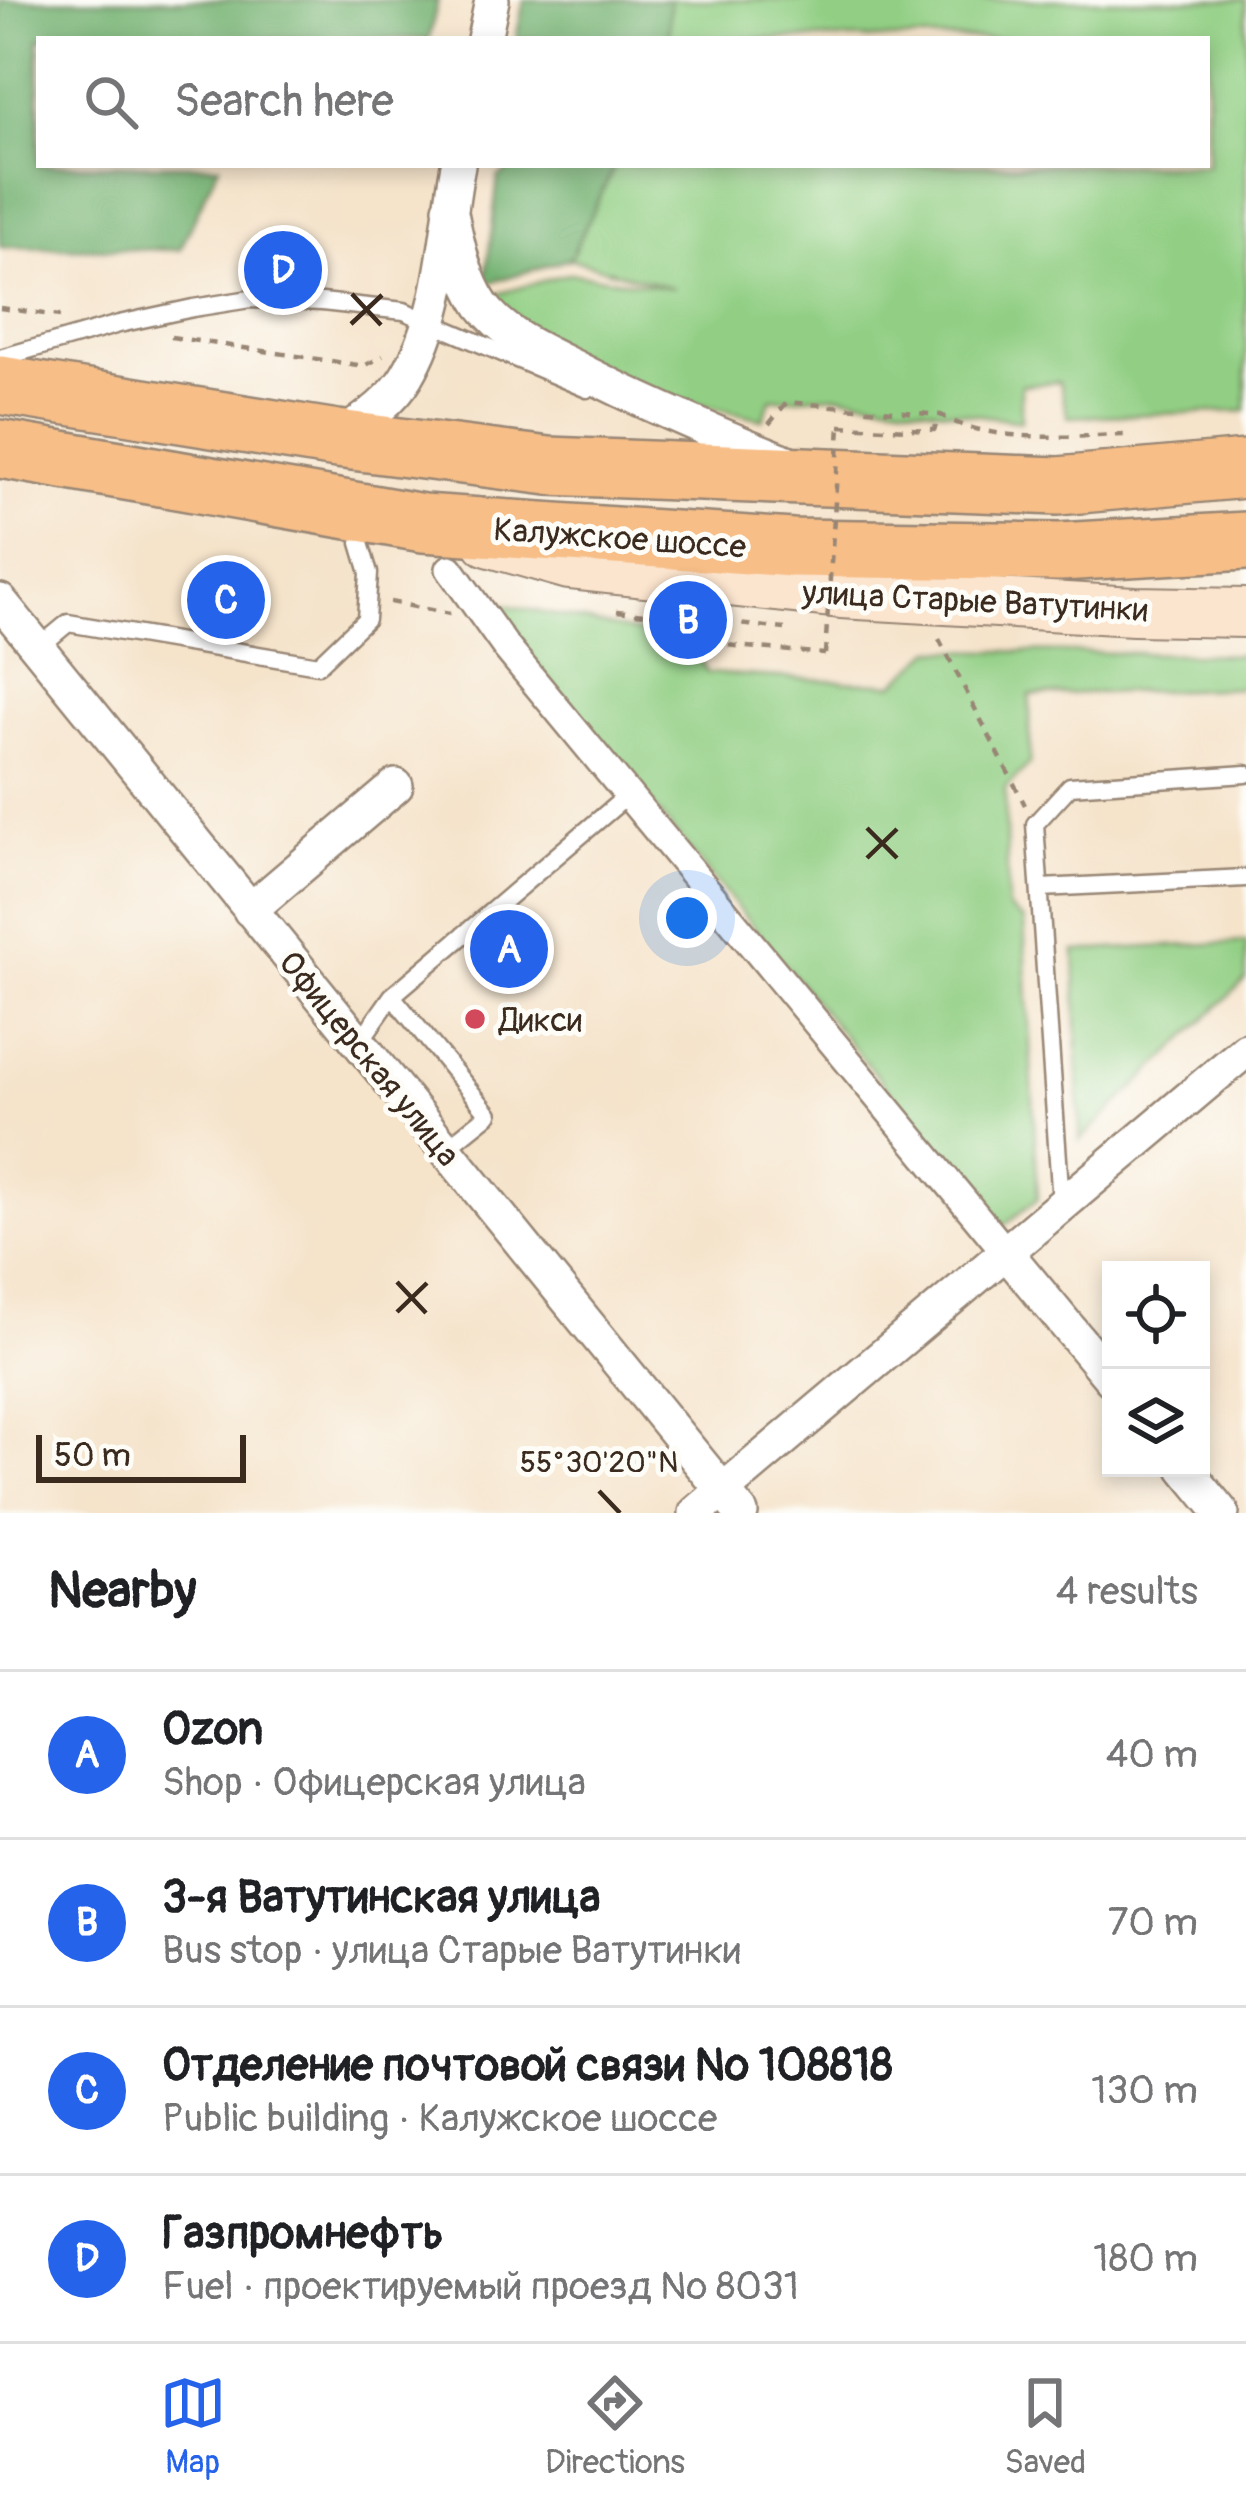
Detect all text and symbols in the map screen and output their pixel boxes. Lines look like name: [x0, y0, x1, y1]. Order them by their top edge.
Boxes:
search box: [36, 36, 1210, 168]
icon: search: [78, 69, 144, 135]
text: Search here: [174, 74, 394, 130]
pin: D: [244, 225, 322, 315]
street label: Калужское шоссе: [492, 509, 747, 568]
pin: C: [187, 555, 265, 645]
street label: улица Старые Ватутинки: [800, 572, 1149, 631]
pin: B: [649, 575, 727, 665]
your location: [657, 888, 717, 948]
pin: A: [470, 904, 548, 994]
street label: Офицерская улица: [269, 943, 468, 1175]
place label: Дикси: [498, 1000, 582, 1041]
marker: Дикси: [462, 1006, 488, 1032]
map controls: [1102, 1261, 1210, 1477]
button: locate: [1102, 1261, 1210, 1369]
button: layers: [1102, 1369, 1210, 1477]
scale bar: [36, 1429, 246, 1482]
text: 50 m: [54, 1435, 131, 1476]
text: 55°30'20"N: [520, 1444, 678, 1481]
text: Nearby: [48, 1559, 196, 1623]
text: 4 results: [1056, 1567, 1198, 1616]
text: Ozon: [162, 1702, 263, 1758]
text: A: [74, 1730, 100, 1779]
text: 40 m: [1106, 1730, 1198, 1779]
text: Shop · Офицерская улица: [162, 1758, 586, 1807]
text: 3-я Ватутинская улица: [162, 1870, 600, 1926]
text: B: [76, 1898, 98, 1947]
text: 70 m: [1108, 1898, 1198, 1947]
text: Bus stop · улица Старые Ватутинки: [162, 1926, 741, 1975]
text: Отделение почтовой связи № 108818: [162, 2038, 893, 2094]
text: C: [75, 2066, 99, 2115]
text: 130 m: [1091, 2066, 1198, 2115]
text: Public building · Калужское шоссе: [162, 2094, 717, 2143]
text: Газпромнефть: [162, 2206, 444, 2262]
text: D: [75, 2234, 99, 2283]
text: 180 m: [1093, 2234, 1198, 2283]
text: Fuel · проектируемый проезд № 8031: [162, 2262, 799, 2311]
tab: Map: [160, 2370, 226, 2483]
tab: Directions: [545, 2370, 685, 2483]
tab: Saved: [1004, 2370, 1086, 2483]

